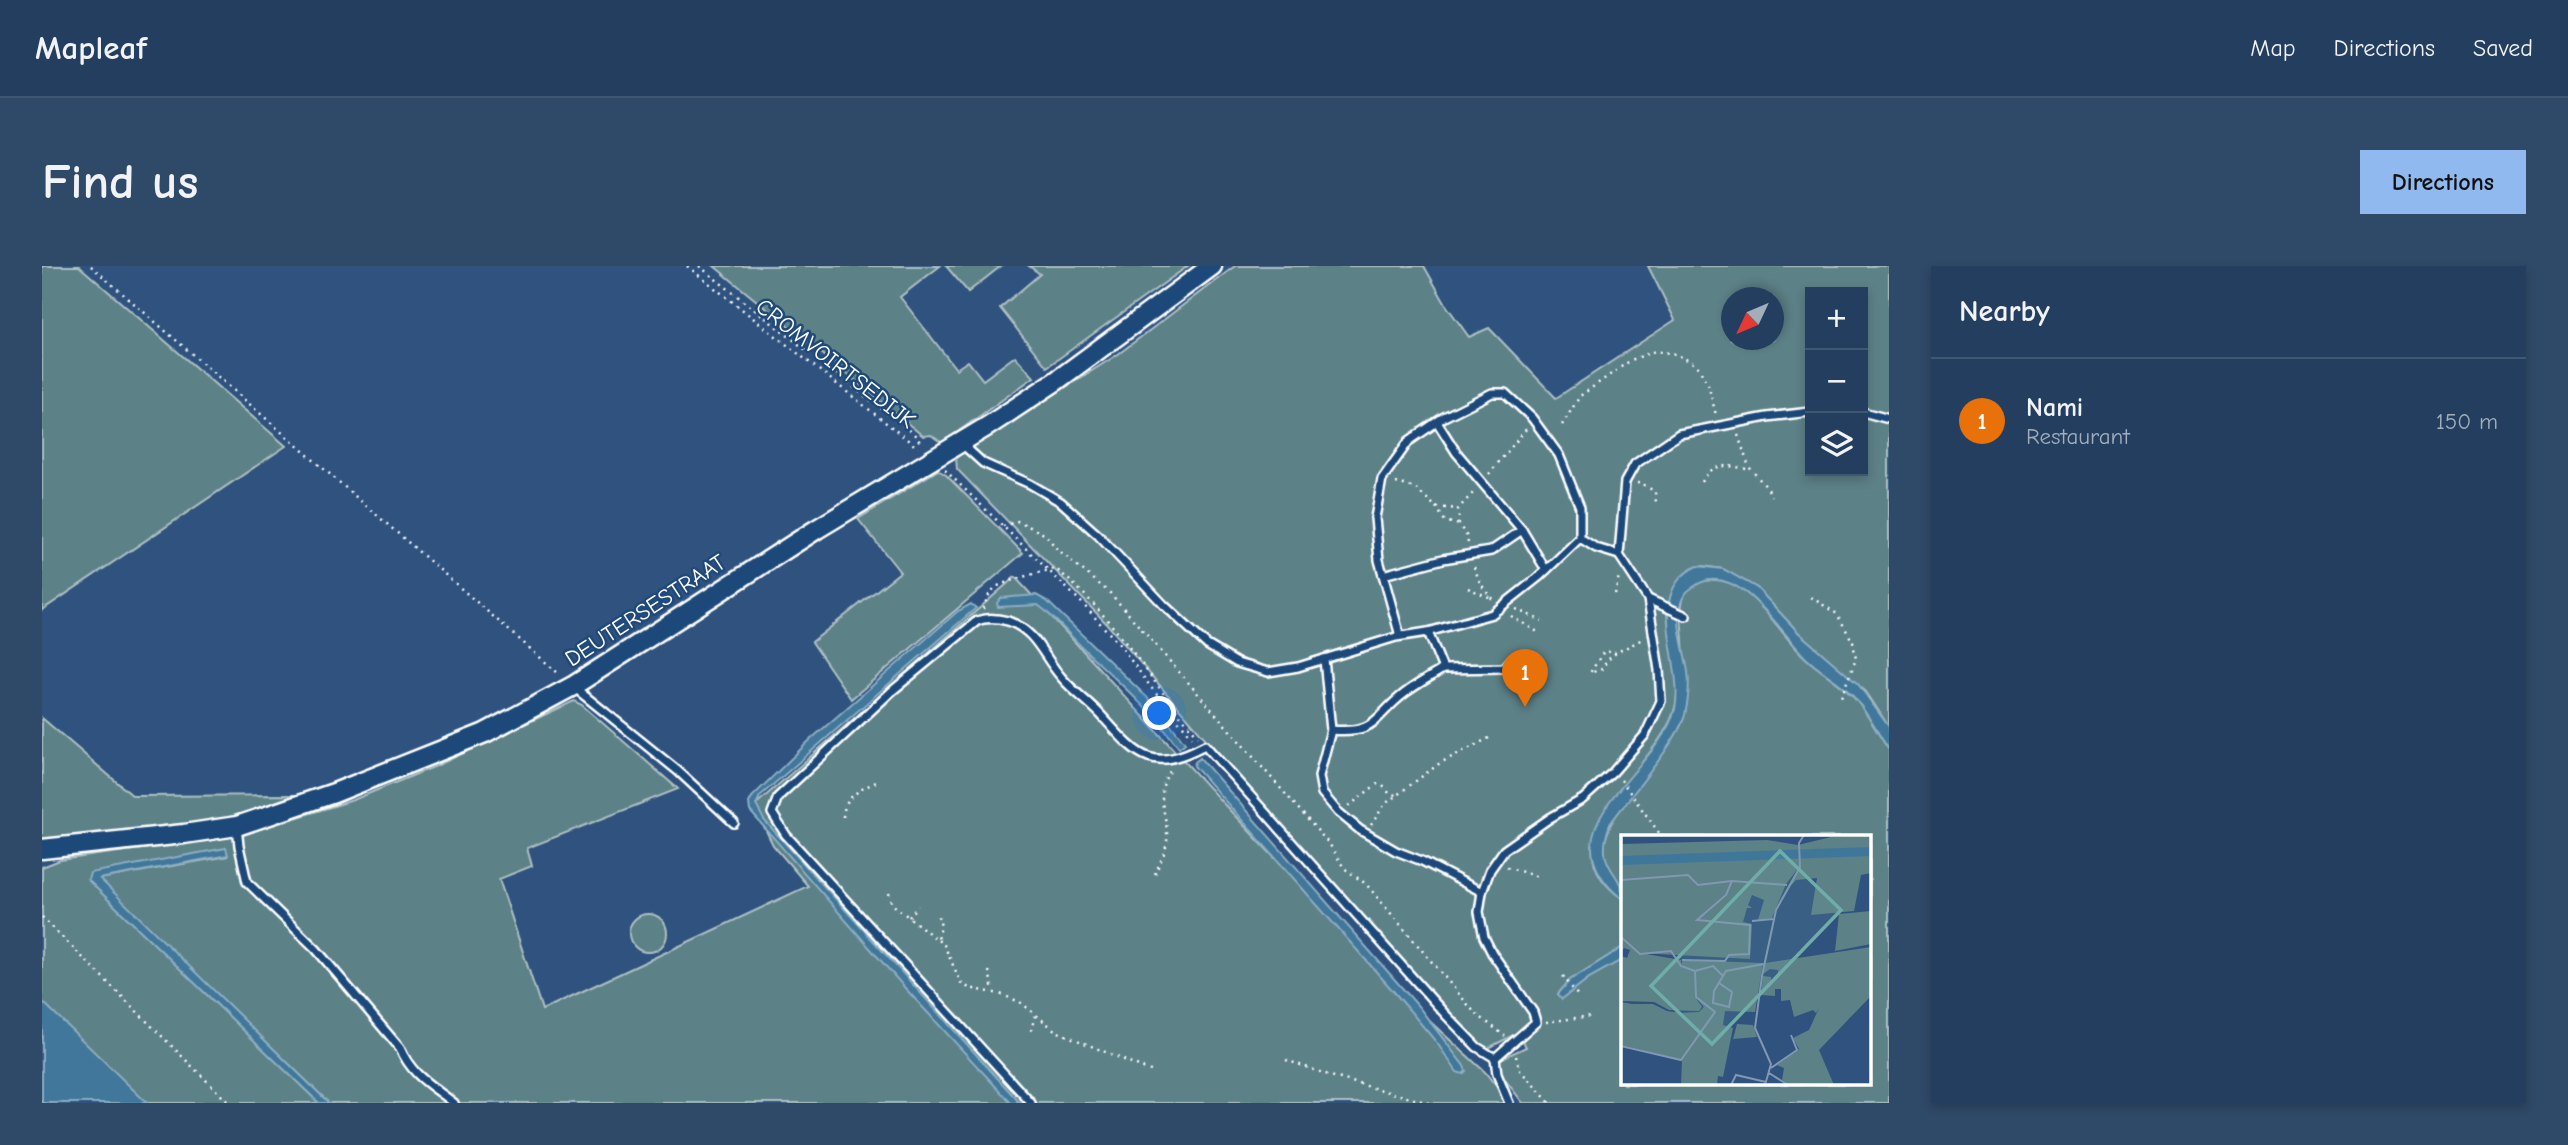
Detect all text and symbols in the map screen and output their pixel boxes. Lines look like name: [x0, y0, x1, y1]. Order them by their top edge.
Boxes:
text: Mapleaf: [35, 29, 147, 67]
text: Map: [2250, 34, 2296, 62]
text: Directions: [2334, 34, 2435, 62]
text: Saved: [2473, 34, 2533, 62]
button: Directions: [2360, 150, 2526, 214]
text: Find us: [42, 154, 198, 210]
north arrow: [1721, 287, 1784, 350]
map controls: [1805, 287, 1868, 476]
button: +: [1805, 287, 1868, 350]
street label: CROMVOIRTSEDIJK: [751, 293, 921, 434]
text: Nearby: [1959, 294, 2050, 329]
button: −: [1805, 350, 1868, 413]
text: Nami: [2026, 393, 2083, 423]
text: 1: [1977, 408, 1987, 435]
text: 150 m: [2436, 408, 2498, 435]
button: layers: [1805, 413, 1868, 476]
text: Restaurant: [2026, 423, 2130, 450]
street label: DEUTERSESTRAAT: [560, 549, 731, 672]
pin: 1: [1502, 649, 1548, 707]
your location: [1142, 696, 1176, 730]
inset map: [1621, 835, 1871, 1086]

